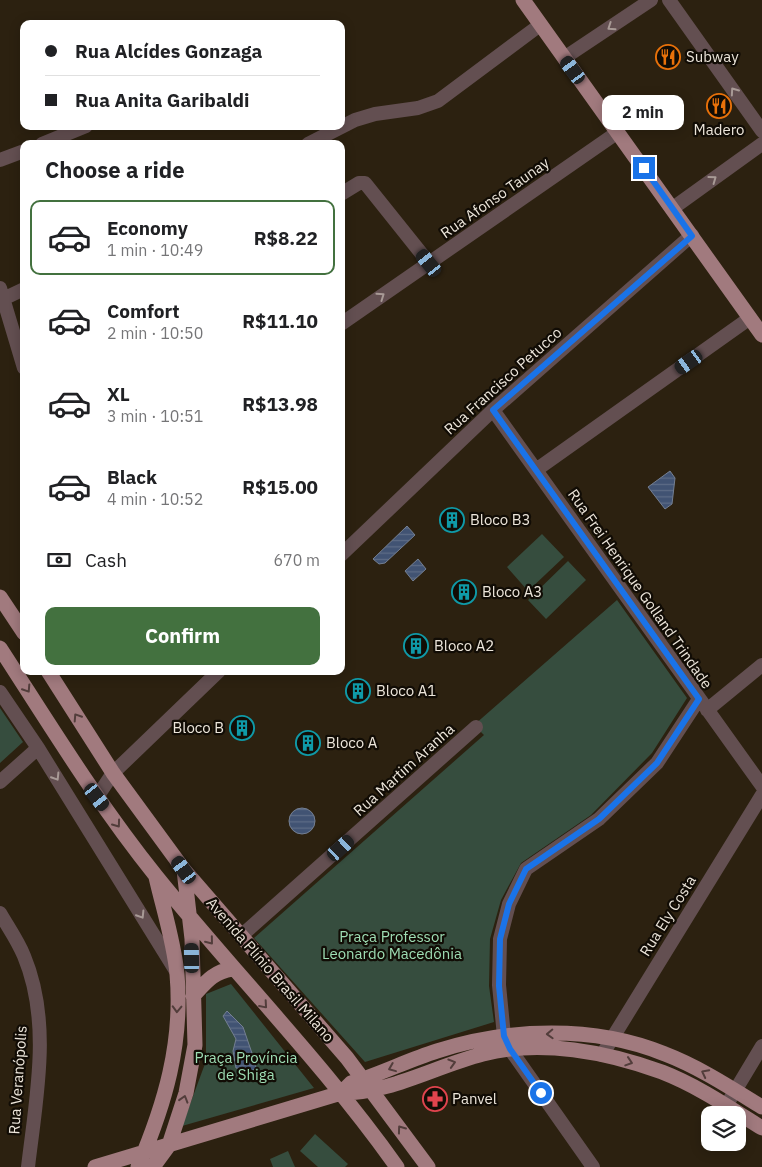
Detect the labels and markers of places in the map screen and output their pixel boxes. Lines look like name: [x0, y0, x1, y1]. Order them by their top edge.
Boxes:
restaurant icon: Subway: [655, 44, 681, 70]
place label: Subway: [686, 47, 739, 66]
restaurant icon: Madero: [706, 93, 732, 119]
place label: Madero: [694, 120, 744, 139]
building icon: Bloco B3: [439, 507, 465, 533]
place label: Bloco B3: [470, 510, 530, 529]
building icon: Bloco A3: [451, 579, 477, 605]
place label: Bloco A3: [482, 582, 542, 601]
building icon: Bloco A2: [403, 633, 429, 659]
place label: Bloco A2: [434, 636, 494, 655]
building icon: Bloco A1: [345, 678, 371, 704]
place label: Bloco A1: [376, 681, 436, 700]
building icon: Bloco B: [229, 715, 255, 741]
place label: Bloco B: [173, 718, 224, 737]
building icon: Bloco A: [295, 730, 321, 756]
place label: Bloco A: [326, 733, 378, 752]
pharmacy icon: Panvel: [422, 1086, 448, 1112]
place label: Panvel: [452, 1089, 497, 1108]

